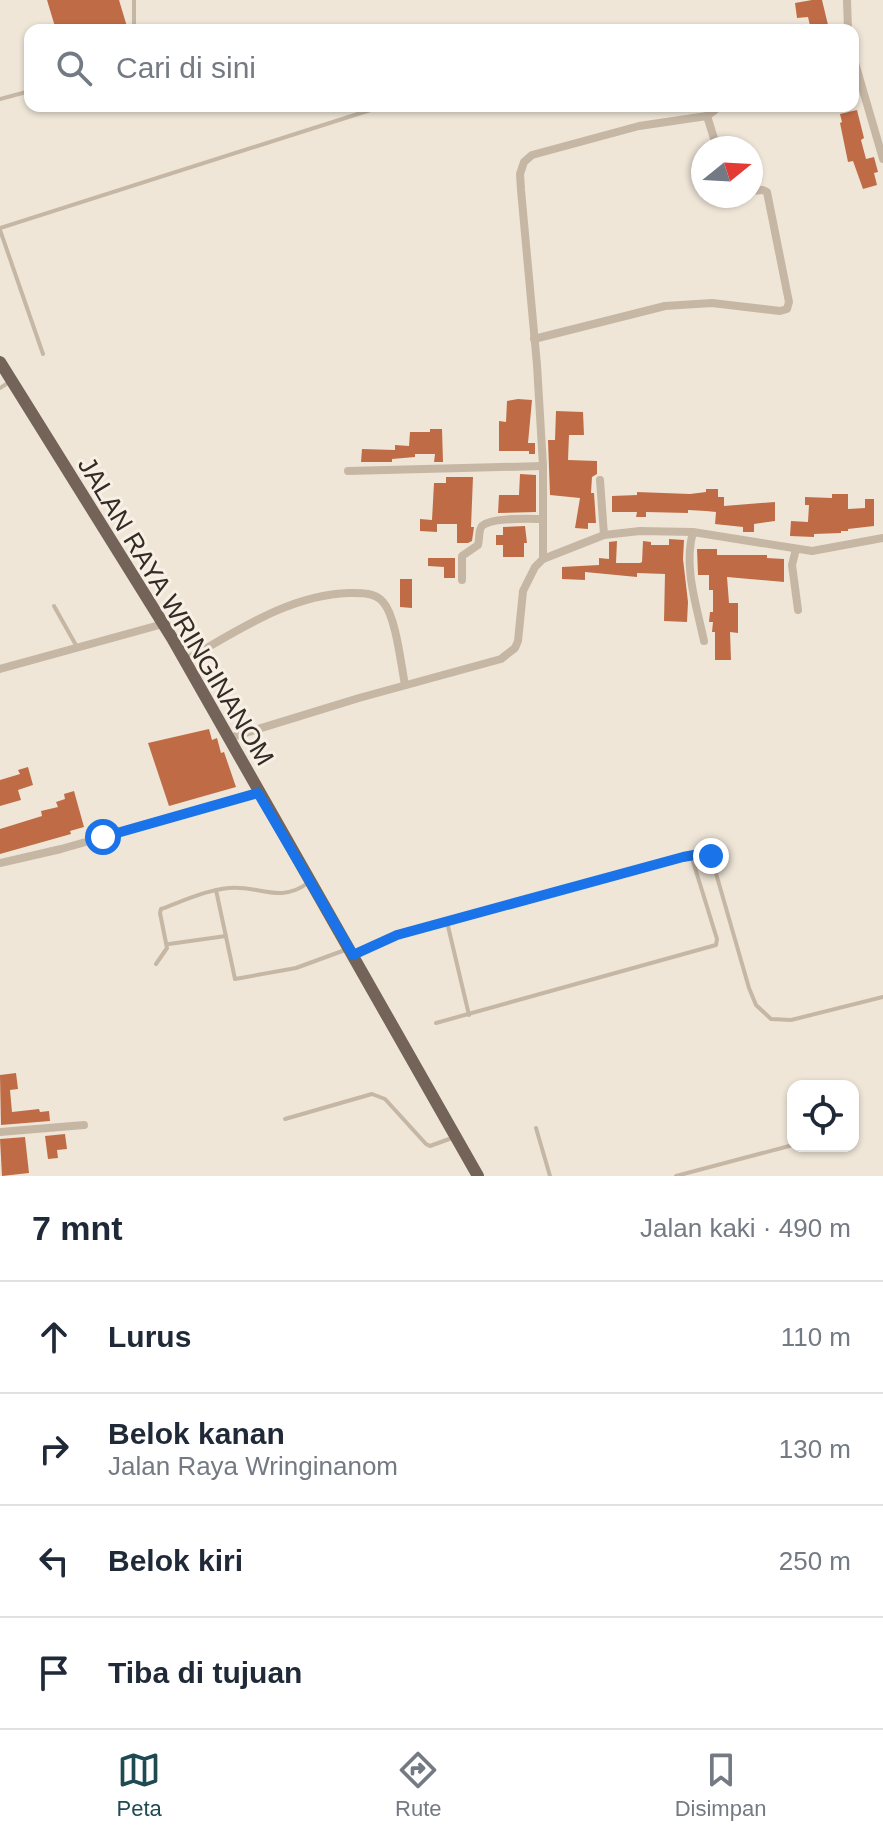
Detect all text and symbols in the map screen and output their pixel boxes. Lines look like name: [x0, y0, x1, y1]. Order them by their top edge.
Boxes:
search box: [24, 24, 859, 112]
icon: search: [52, 46, 96, 90]
text: Cari di sini: [116, 51, 256, 84]
north arrow: [691, 136, 763, 208]
street label: JALAN RAYA WRINGINANOM: [72, 451, 280, 771]
route start: [85, 819, 121, 855]
route end: [693, 838, 729, 874]
map controls: [787, 1080, 859, 1152]
button: locate: [787, 1080, 859, 1152]
text: 7 mnt: [32, 1209, 123, 1247]
text: Jalan kaki · 490 m: [640, 1213, 851, 1243]
icon: ahead: [32, 1315, 76, 1359]
text: Lurus: [108, 1320, 191, 1353]
text: 110 m: [781, 1322, 851, 1352]
text: Belok kanan: [108, 1417, 285, 1450]
icon: right: [32, 1427, 76, 1471]
text: 130 m: [779, 1434, 851, 1464]
text: Jalan Raya Wringinanom: [108, 1451, 398, 1481]
icon: left: [32, 1539, 76, 1583]
text: Belok kiri: [108, 1544, 243, 1577]
text: 250 m: [779, 1546, 851, 1576]
icon: arrive: [32, 1651, 76, 1695]
text: Tiba di tujuan: [108, 1656, 302, 1689]
tab: Peta: [117, 1748, 162, 1822]
tab: Rute: [395, 1748, 442, 1822]
tab: Disimpan: [675, 1748, 766, 1822]

